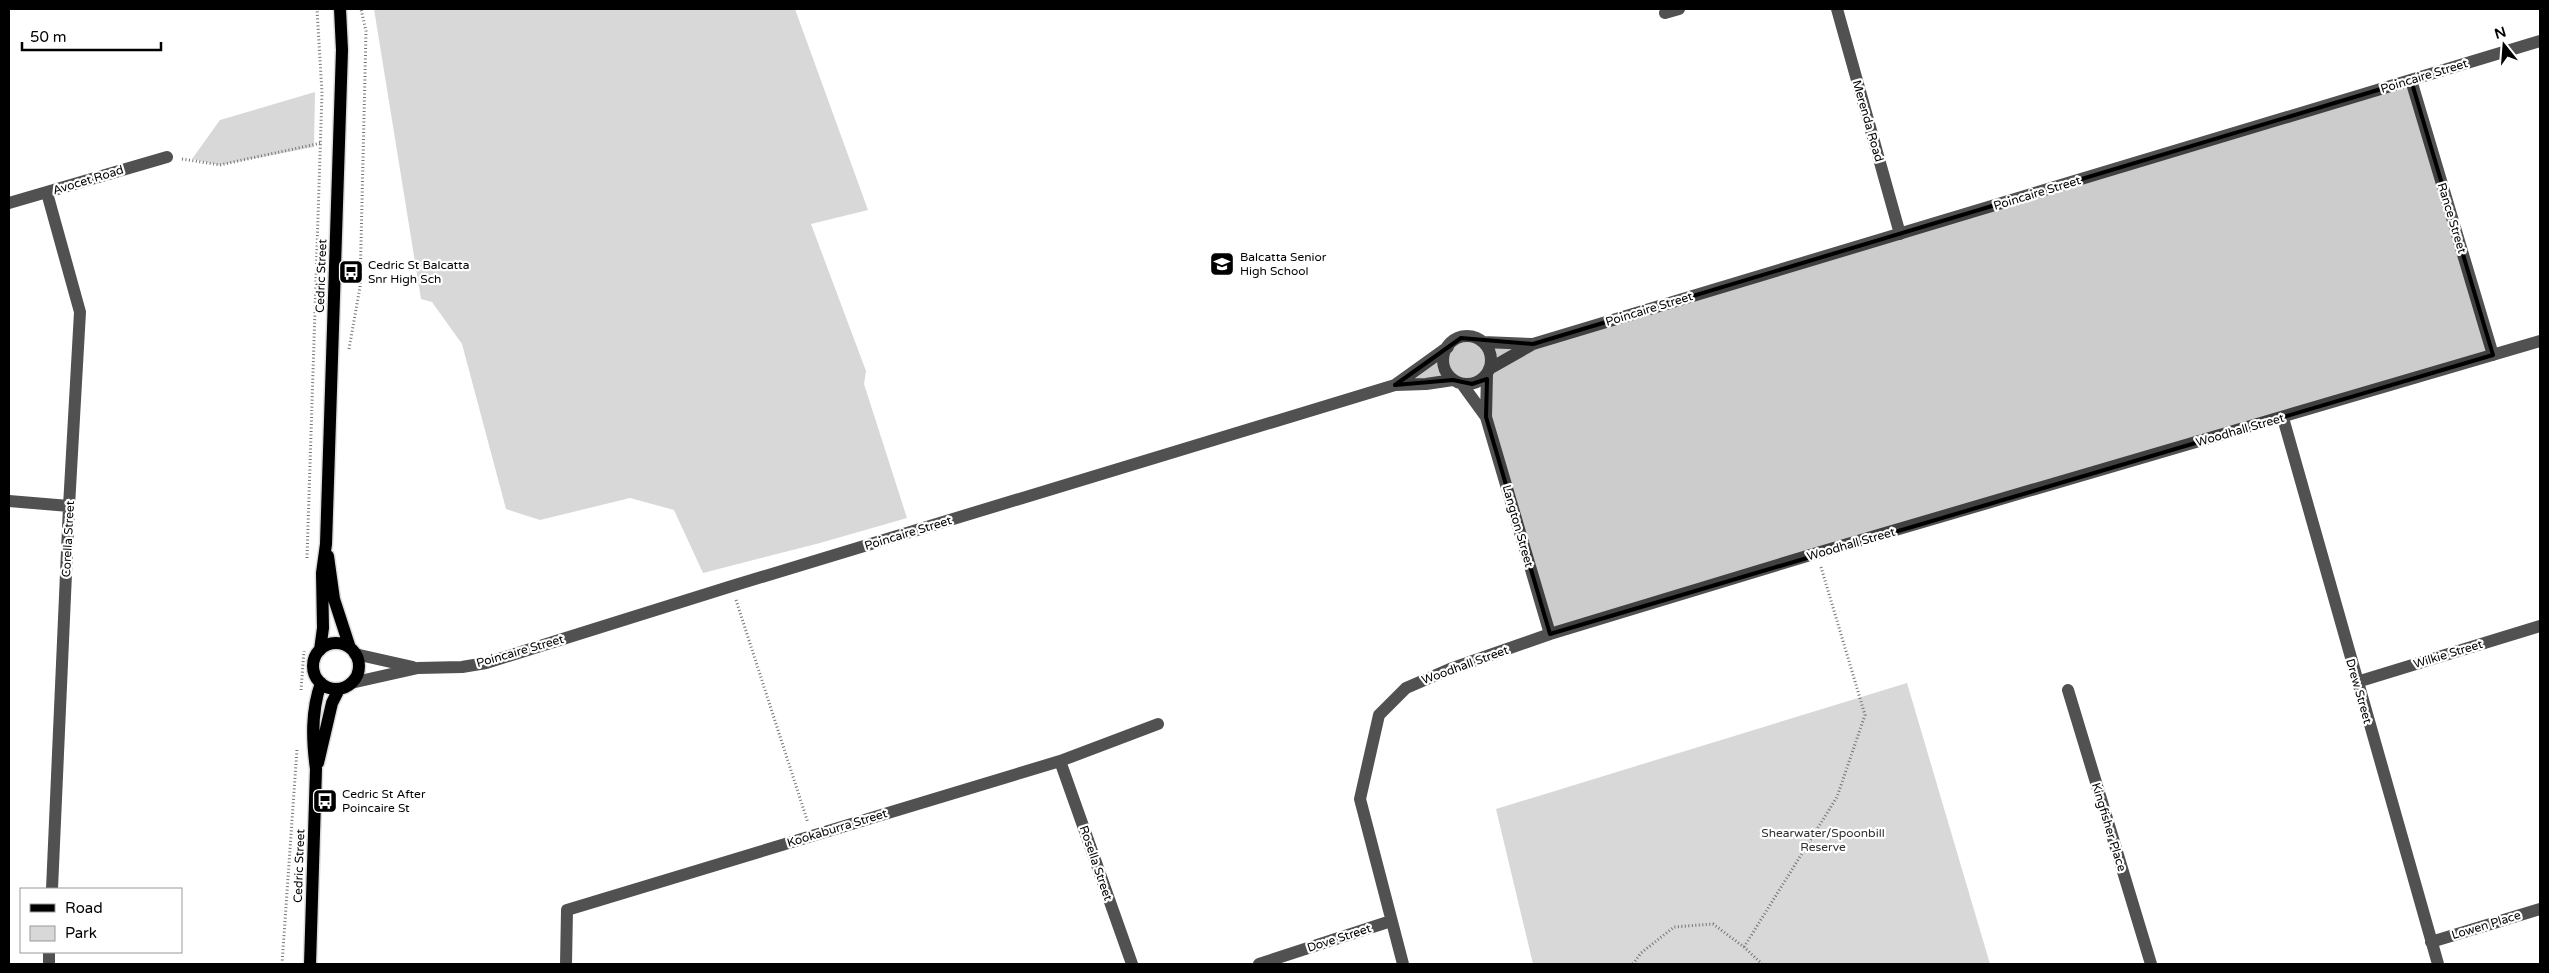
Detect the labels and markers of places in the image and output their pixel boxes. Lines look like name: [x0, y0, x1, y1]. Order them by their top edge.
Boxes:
place label: Balcatta Senior High School: [1240, 250, 1327, 278]
school or university icon: Balcatta Senior High School: [1209, 251, 1235, 277]
place label: Cedric St Balcatta Snr High Sch: [368, 258, 469, 286]
bus stop icon: Cedric St Balcatta Snr High Sch: [338, 259, 364, 285]
place label: Cedric St After Poincaire St: [342, 787, 426, 815]
bus stop icon: Cedric St After Poincaire St: [312, 788, 338, 814]

